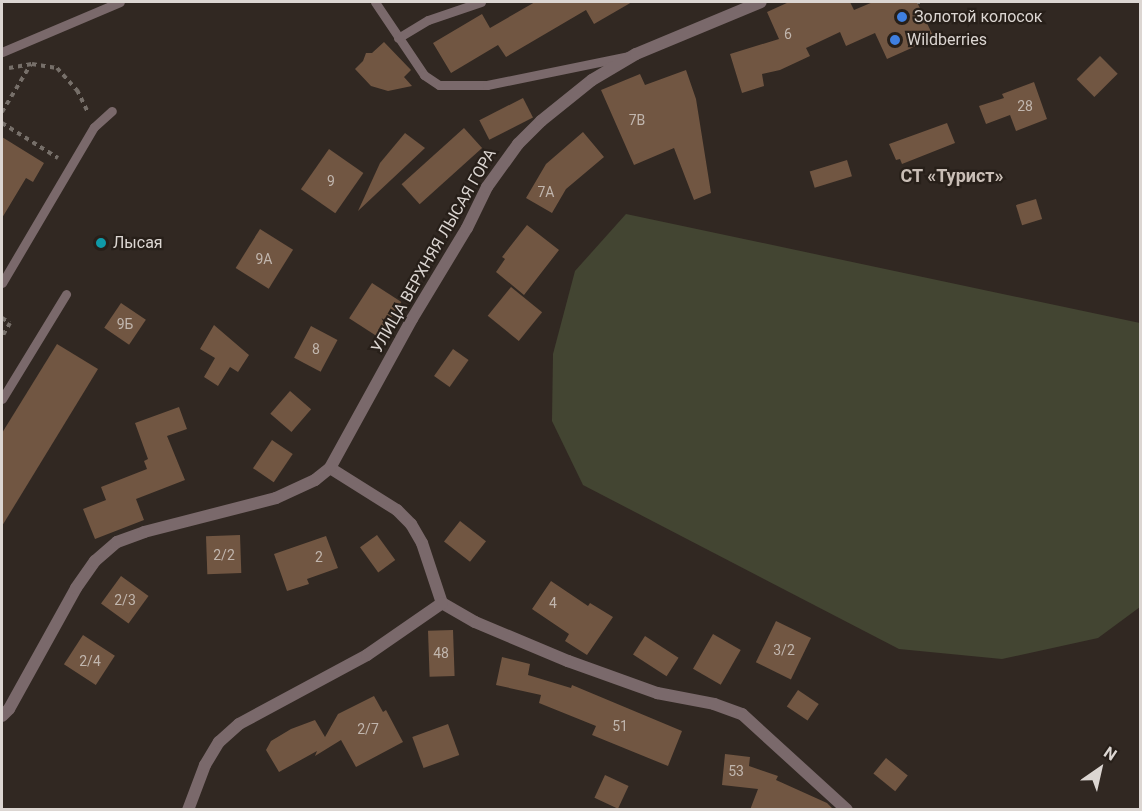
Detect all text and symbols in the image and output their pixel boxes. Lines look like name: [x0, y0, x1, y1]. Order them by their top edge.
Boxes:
place label: Золотой колосок: [914, 7, 1042, 27]
marker: Золотой колосок: [895, 10, 909, 24]
house number: 6: [784, 26, 792, 42]
place label: Wildberries: [907, 30, 987, 50]
marker: Wildberries: [888, 33, 902, 47]
house number: 28: [1017, 98, 1033, 114]
house number: 7В: [629, 112, 645, 128]
street label: УЛИЦА ВЕРХНЯЯ ЛЫСАЯ ГОРА: [368, 146, 500, 356]
district label: СТ «Турист»: [900, 165, 1004, 187]
house number: 9: [327, 173, 335, 189]
house number: 7А: [537, 184, 555, 200]
place label: Лысая: [113, 233, 163, 253]
marker: Лысая: [94, 236, 108, 250]
house number: 9А: [255, 251, 273, 267]
house number: 9Б: [117, 316, 133, 332]
house number: 8: [312, 341, 320, 357]
house number: 2/2: [213, 547, 235, 563]
house number: 2: [315, 549, 323, 565]
house number: 2/3: [114, 592, 136, 608]
house number: 4: [549, 595, 557, 611]
house number: 3/2: [773, 642, 795, 658]
house number: 48: [433, 645, 449, 661]
house number: 2/4: [79, 653, 101, 669]
house number: 51: [612, 718, 628, 734]
house number: 2/7: [357, 721, 379, 737]
north arrow: [1070, 739, 1130, 799]
text: N: [1100, 743, 1120, 765]
house number: 53: [728, 763, 744, 779]

